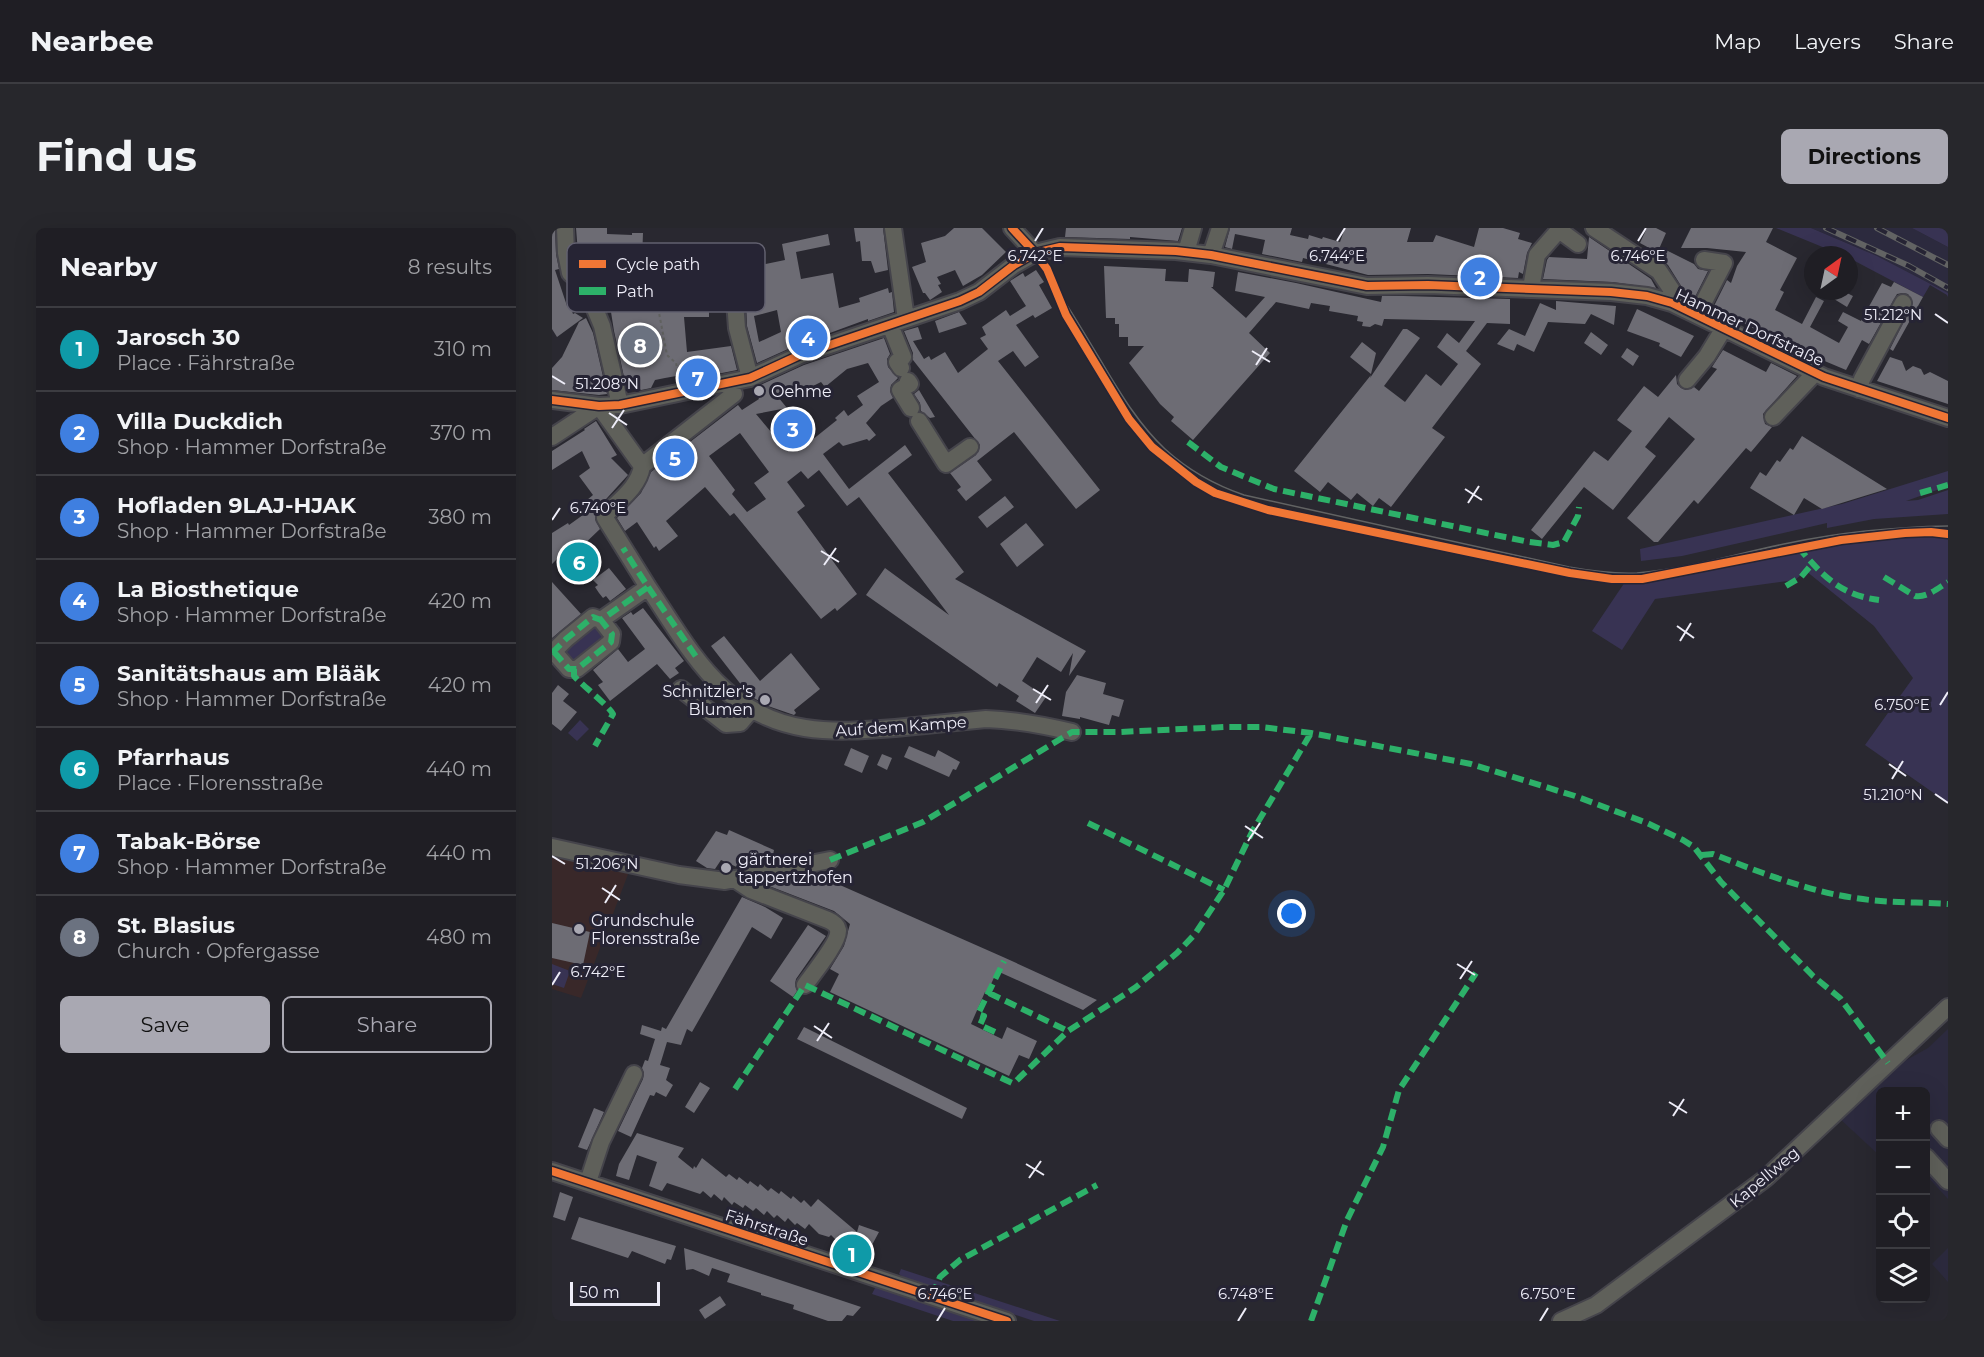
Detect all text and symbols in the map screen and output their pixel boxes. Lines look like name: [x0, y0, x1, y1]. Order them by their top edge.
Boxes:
text: Nearbee: [30, 24, 154, 58]
text: Map: [1714, 29, 1761, 54]
text: Layers: [1794, 29, 1861, 54]
text: Share: [1894, 29, 1954, 54]
button: Directions: [1781, 129, 1948, 184]
text: Find us: [36, 130, 197, 182]
legend: [567, 243, 765, 312]
text: 6.742°E: [1008, 246, 1062, 265]
text: 6.744°E: [1309, 246, 1365, 265]
text: 6.746°E: [1610, 246, 1666, 265]
north arrow: [1804, 246, 1858, 300]
text: Nearby: [60, 251, 157, 283]
pin: 2: [1460, 254, 1500, 300]
text: 8 results: [408, 255, 492, 279]
text: Cycle path: [616, 255, 700, 274]
text: Path: [616, 282, 654, 301]
street label: Hammer Dorfstraße: [1673, 285, 1827, 370]
text: 51.212°N: [1864, 305, 1922, 324]
pin: 4: [788, 316, 828, 360]
pin: 8: [620, 322, 659, 368]
text: Jarosch 30: [117, 324, 240, 351]
text: 1: [76, 337, 83, 361]
text: 310 m: [434, 337, 492, 361]
text: Place · Fährstraße: [117, 351, 295, 375]
pin: 7: [678, 356, 718, 400]
text: 51.208°N: [575, 374, 639, 393]
place label: Oehme: [771, 382, 832, 401]
marker: Oehme: [752, 384, 766, 398]
pin: 3: [774, 406, 812, 452]
text: Villa Duckdich: [117, 408, 283, 435]
text: 2: [74, 421, 85, 445]
text: 370 m: [430, 421, 492, 445]
text: Shop · Hammer Dorfstraße: [117, 435, 386, 459]
pin: 5: [656, 436, 694, 480]
text: Hofladen 9LAJ-HJAK: [117, 492, 356, 519]
text: 6.740°E: [570, 498, 626, 517]
text: 3: [74, 505, 85, 529]
text: 380 m: [428, 505, 492, 529]
text: Shop · Hammer Dorfstraße: [117, 519, 386, 543]
pin: 6: [560, 540, 598, 584]
text: La Biosthetique: [117, 576, 299, 603]
text: 4: [73, 589, 86, 613]
text: 420 m: [428, 589, 492, 613]
text: Shop · Hammer Dorfstraße: [117, 603, 386, 627]
text: Sanitätshaus am Blääk: [117, 660, 380, 687]
text: 5: [74, 673, 85, 697]
text: 420 m: [428, 673, 492, 697]
place label: Schnitzler's Blumen: [662, 682, 753, 719]
text: Shop · Hammer Dorfstraße: [117, 687, 386, 711]
marker: Schnitzler's Blumen: [758, 693, 772, 707]
text: 6.750°E: [1874, 695, 1930, 714]
street label: Auf dem Kampe: [835, 712, 967, 741]
text: Pfarrhaus: [117, 744, 229, 771]
text: 6: [73, 757, 86, 781]
text: 440 m: [426, 757, 492, 781]
text: Place · Florensstraße: [117, 771, 323, 795]
text: 51.210°N: [1863, 785, 1923, 804]
text: Tabak-Börse: [117, 828, 261, 855]
text: 7: [73, 841, 86, 865]
text: 440 m: [426, 841, 492, 865]
place label: gärtnerei tappertzhofen: [738, 850, 853, 887]
text: 51.206°N: [576, 854, 638, 873]
text: Shop · Hammer Dorfstraße: [117, 855, 386, 879]
marker: gärtnerei tappertzhofen: [719, 861, 733, 875]
your location: [1277, 899, 1306, 928]
place label: Grundschule Florensstraße: [591, 911, 700, 948]
text: St. Blasius: [117, 912, 235, 939]
marker: Grundschule Florensstraße: [572, 922, 586, 936]
text: 8: [73, 925, 86, 949]
text: 480 m: [426, 925, 492, 949]
text: Church · Opfergasse: [117, 939, 320, 963]
text: 6.742°E: [571, 962, 625, 981]
button: Save: [60, 996, 270, 1053]
button: Share: [282, 996, 492, 1053]
map controls: [1876, 1087, 1930, 1303]
button: +: [1876, 1087, 1930, 1141]
button: −: [1876, 1141, 1930, 1195]
street label: Kapellweg: [1726, 1143, 1803, 1212]
button: locate: [1876, 1195, 1930, 1249]
street label: Fährstraße: [723, 1205, 811, 1250]
pin: 1: [832, 1232, 872, 1276]
button: layers: [1876, 1249, 1930, 1303]
scale bar: [570, 1279, 660, 1306]
text: 50 m: [579, 1283, 620, 1302]
text: 6.746°E: [917, 1284, 973, 1303]
text: 6.748°E: [1218, 1284, 1274, 1303]
text: 6.750°E: [1520, 1284, 1576, 1303]

